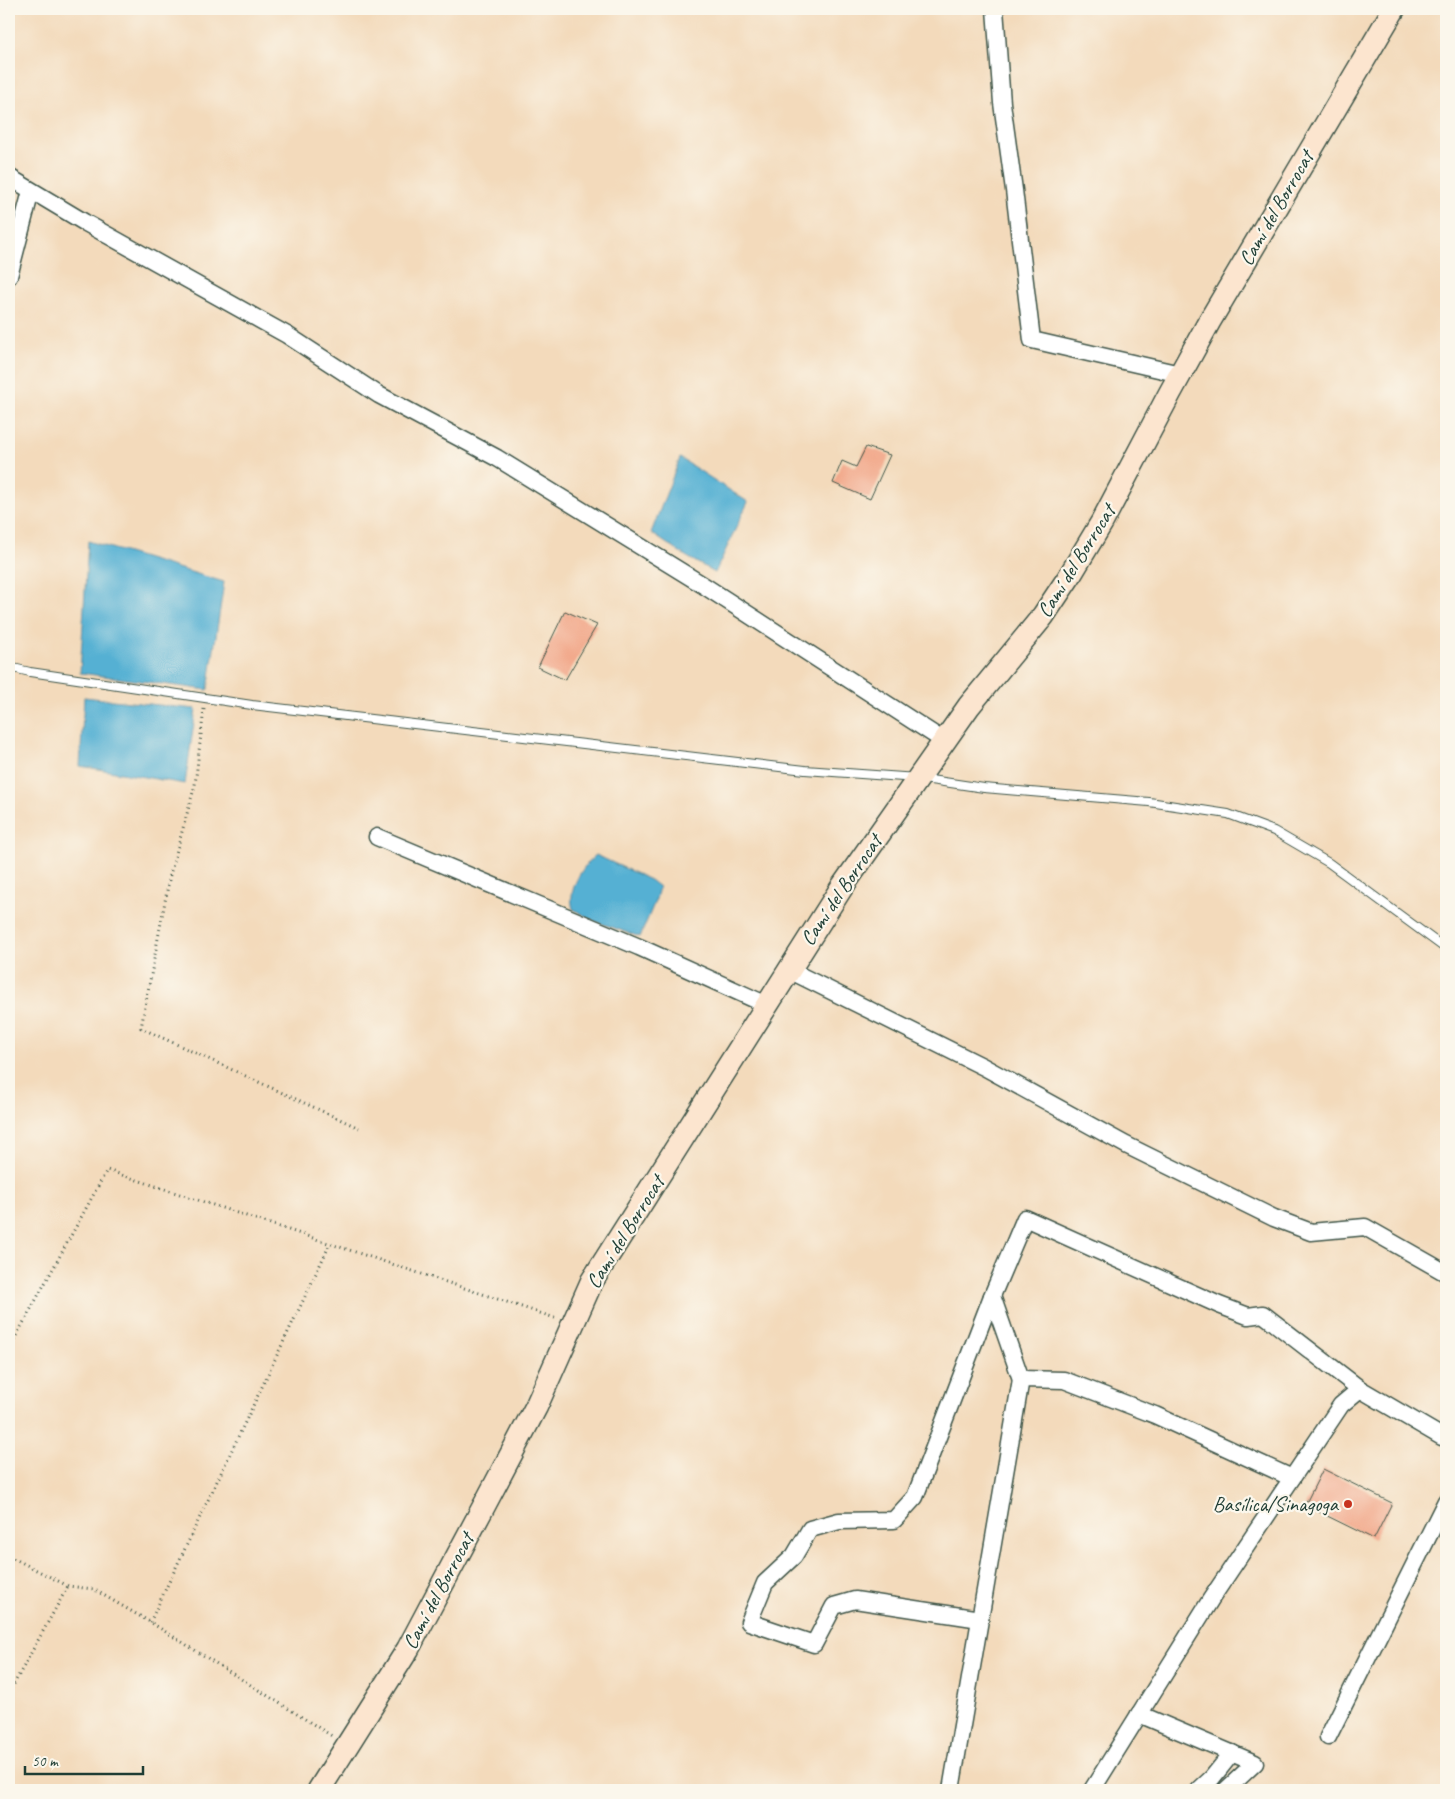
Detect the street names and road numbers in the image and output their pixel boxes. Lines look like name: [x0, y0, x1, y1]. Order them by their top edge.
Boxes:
street label: Camí del Borrocat: [1233, 143, 1321, 270]
street label: Camí del Borrocat: [1031, 497, 1123, 622]
street label: Camí del Borrocat: [794, 827, 889, 950]
street label: Camí del Borrocat: [580, 1168, 672, 1293]
street label: Camí del Borrocat: [396, 1526, 481, 1654]

